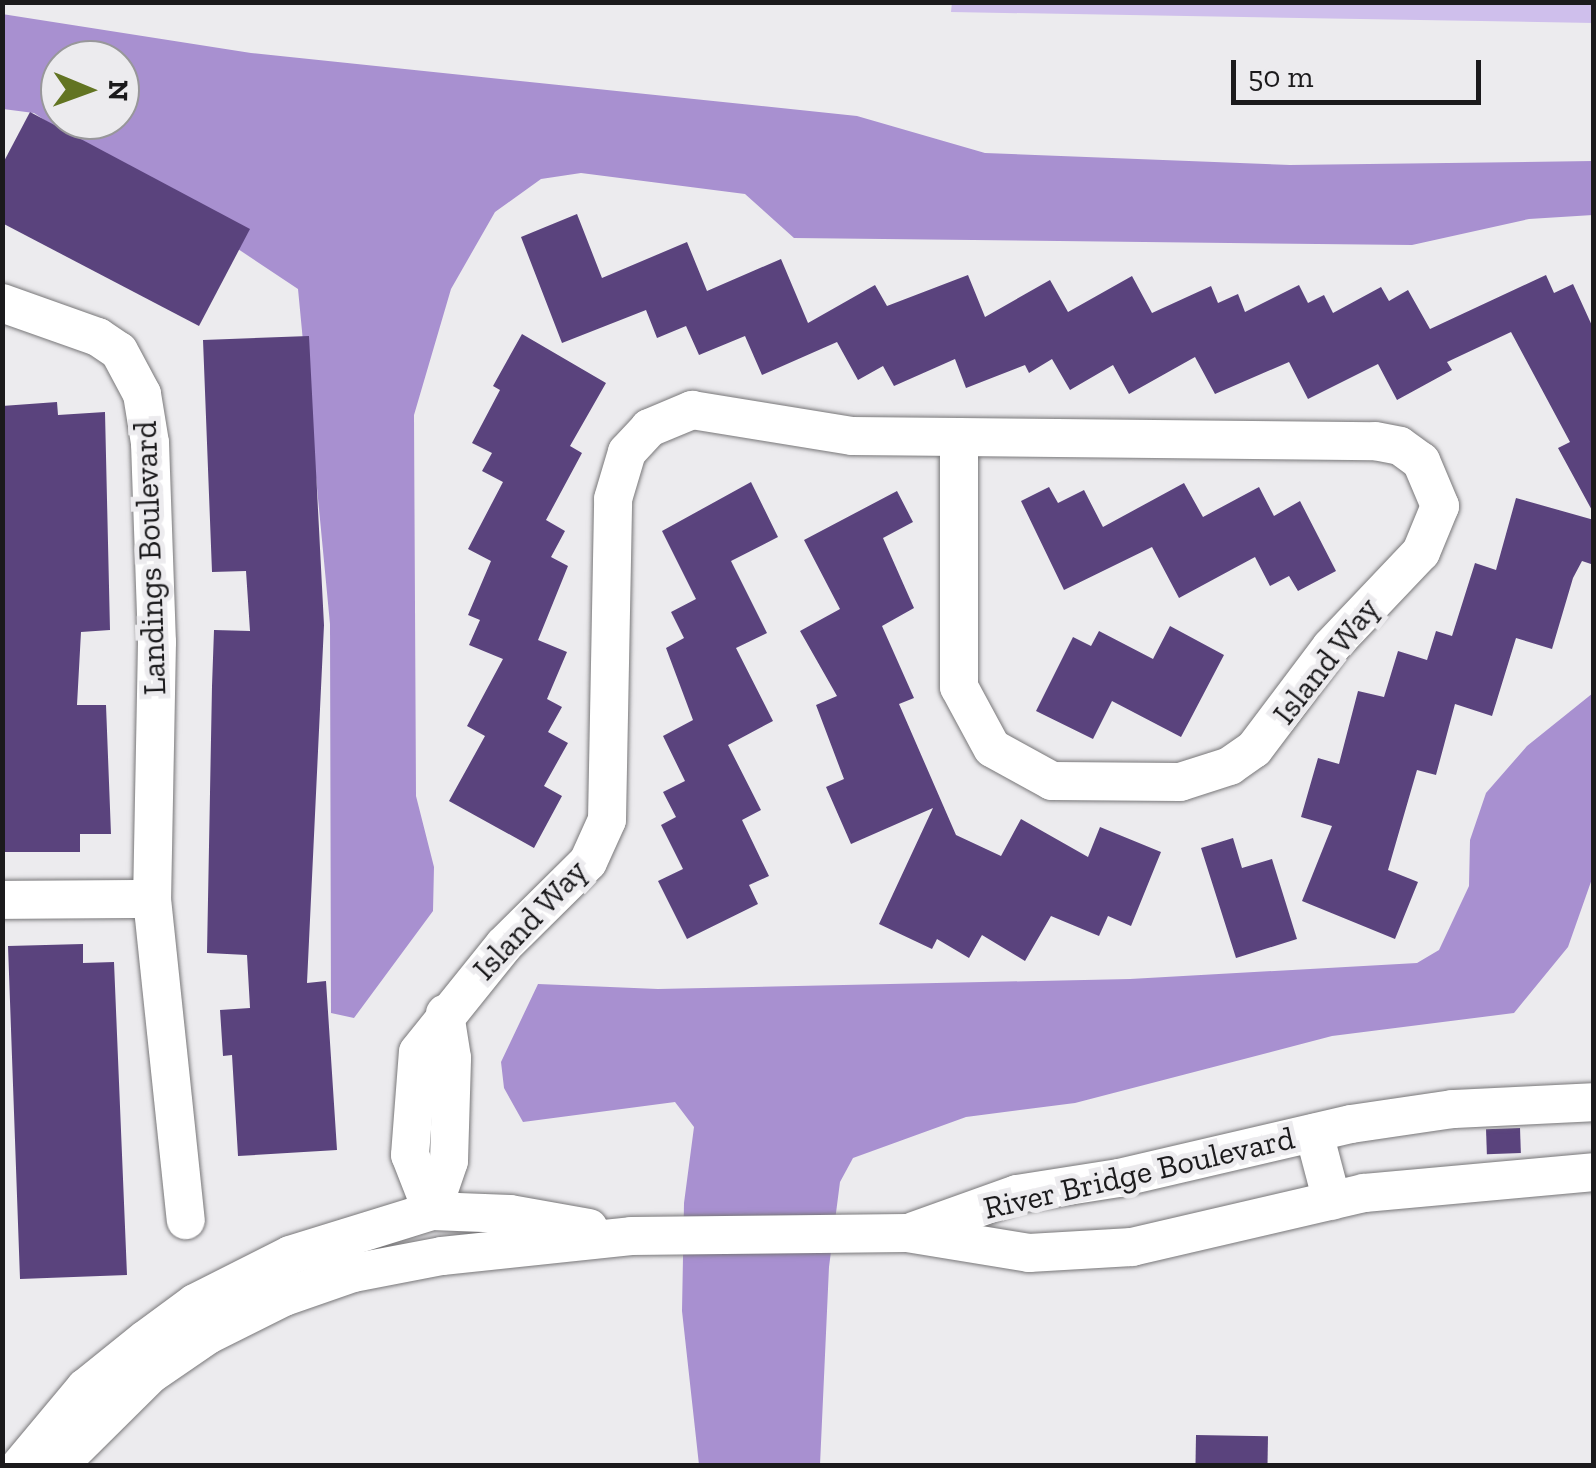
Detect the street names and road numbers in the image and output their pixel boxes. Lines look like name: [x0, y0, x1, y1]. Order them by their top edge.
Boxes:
street label: Landings Boulevard: [126, 420, 174, 696]
street label: Island Way: [1264, 590, 1388, 732]
street label: Island Way: [465, 852, 595, 988]
street label: River Bridge Boulevard: [980, 1118, 1298, 1228]

